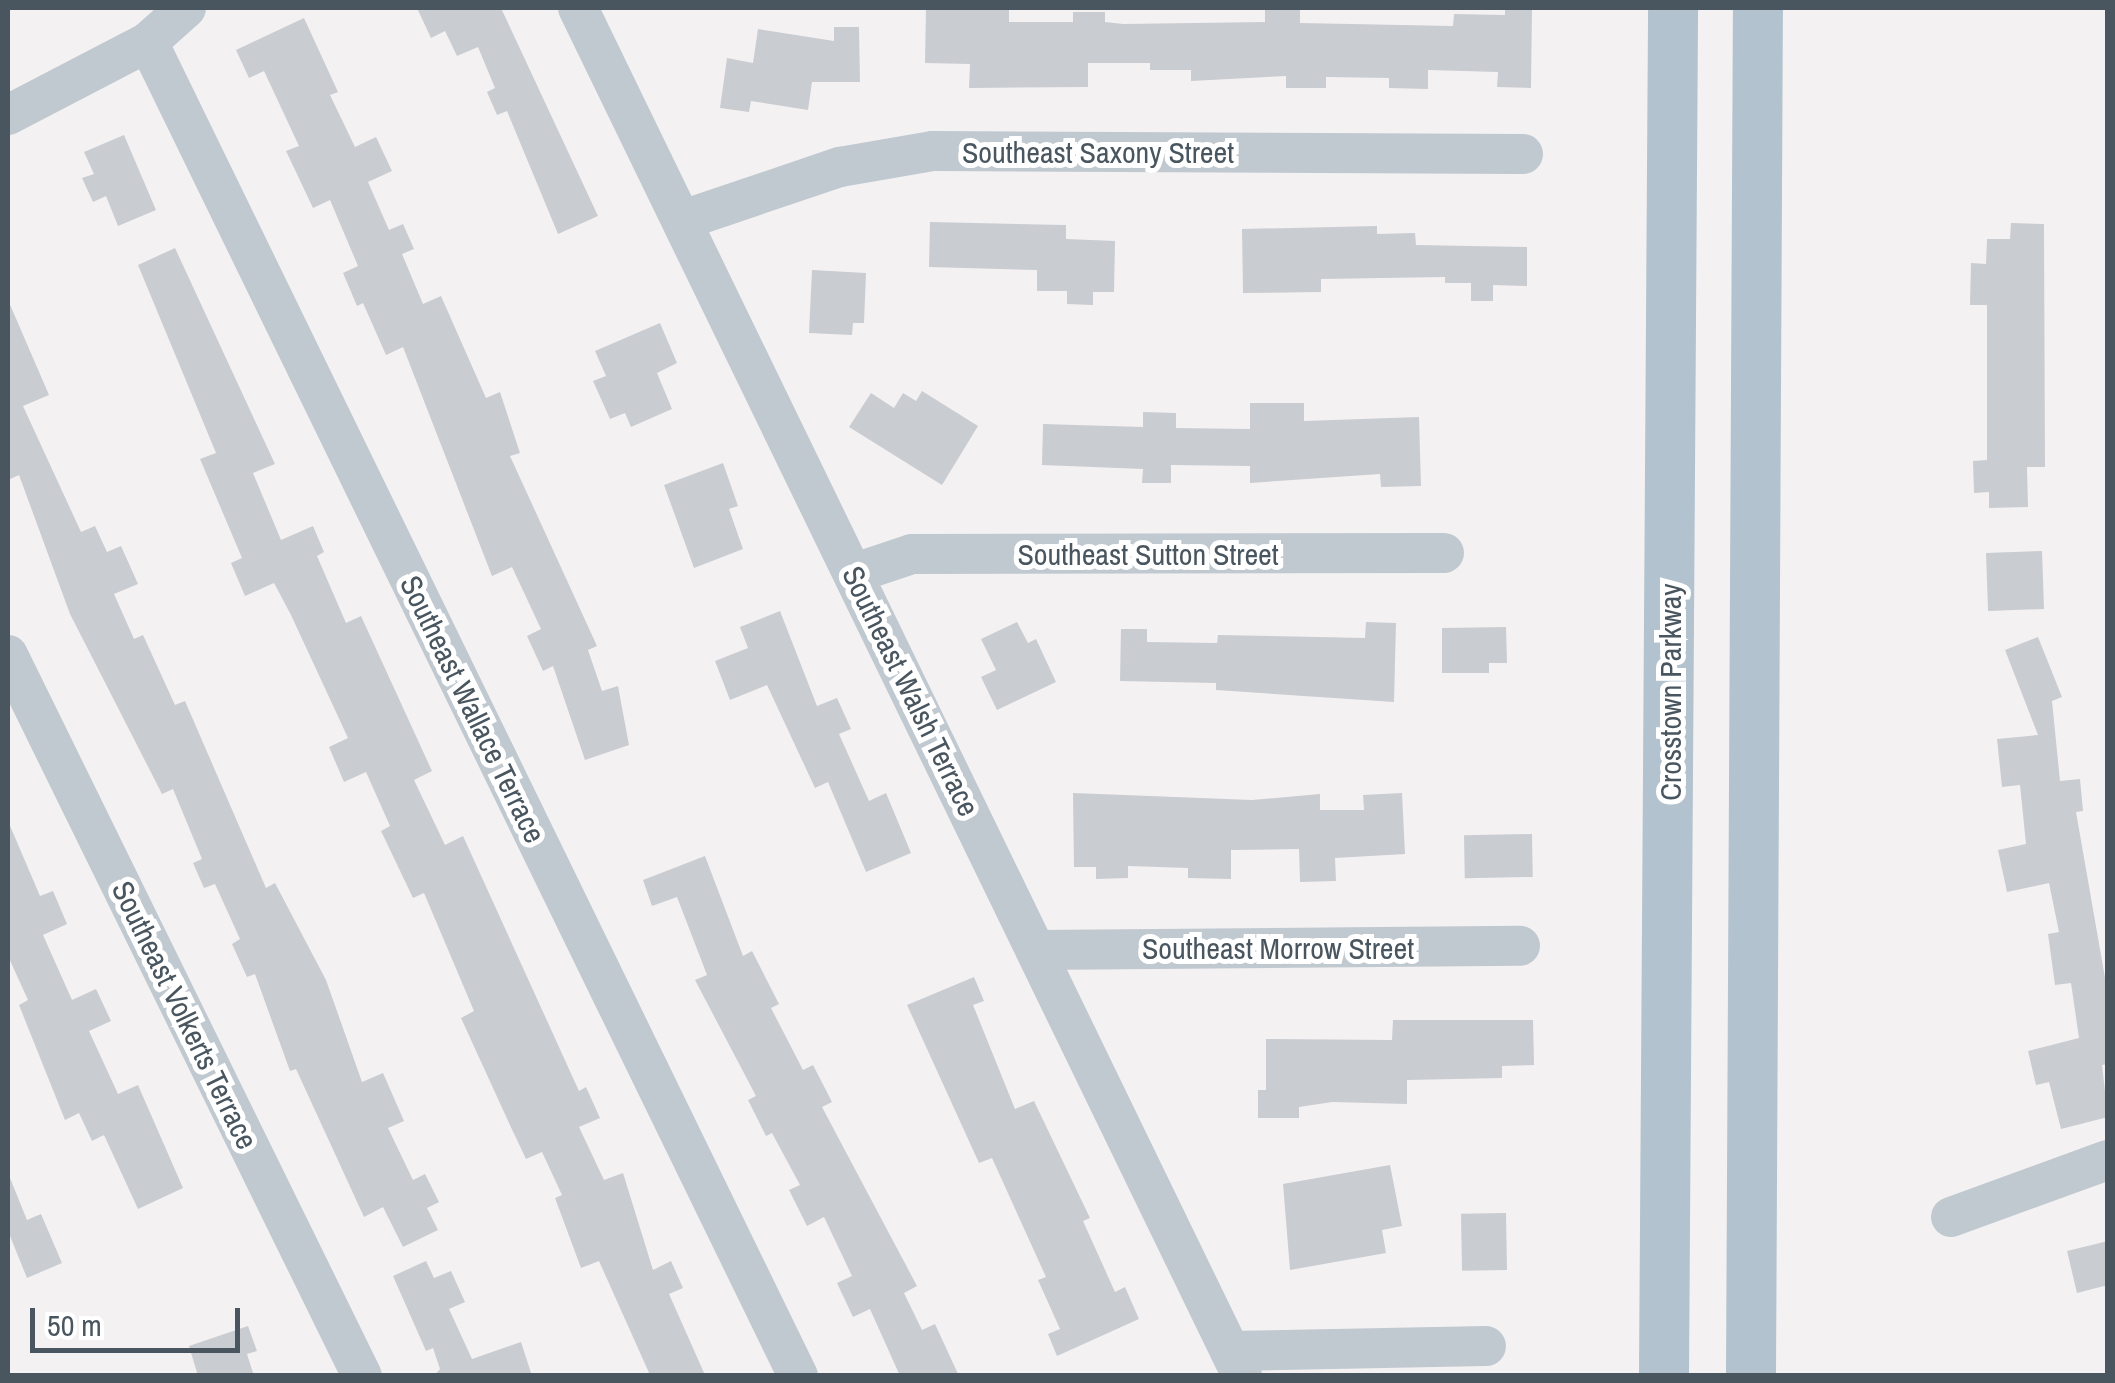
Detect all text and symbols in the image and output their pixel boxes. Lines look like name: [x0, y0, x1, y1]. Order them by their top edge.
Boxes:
street label: Southeast Saxony Street: [962, 134, 1234, 170]
street label: Southeast Sutton Street: [1017, 536, 1279, 572]
street label: Southeast Walsh Terrace: [835, 560, 987, 822]
street label: Southeast Wallace Terrace: [393, 569, 553, 849]
street label: Crosstown Parkway: [1652, 583, 1688, 801]
street label: Southeast Volkerts Terrace: [104, 875, 266, 1155]
street label: Southeast Morrow Street: [1142, 930, 1414, 966]
scale bar: [35, 1288, 245, 1350]
text: 50 m: [47, 1305, 102, 1345]

